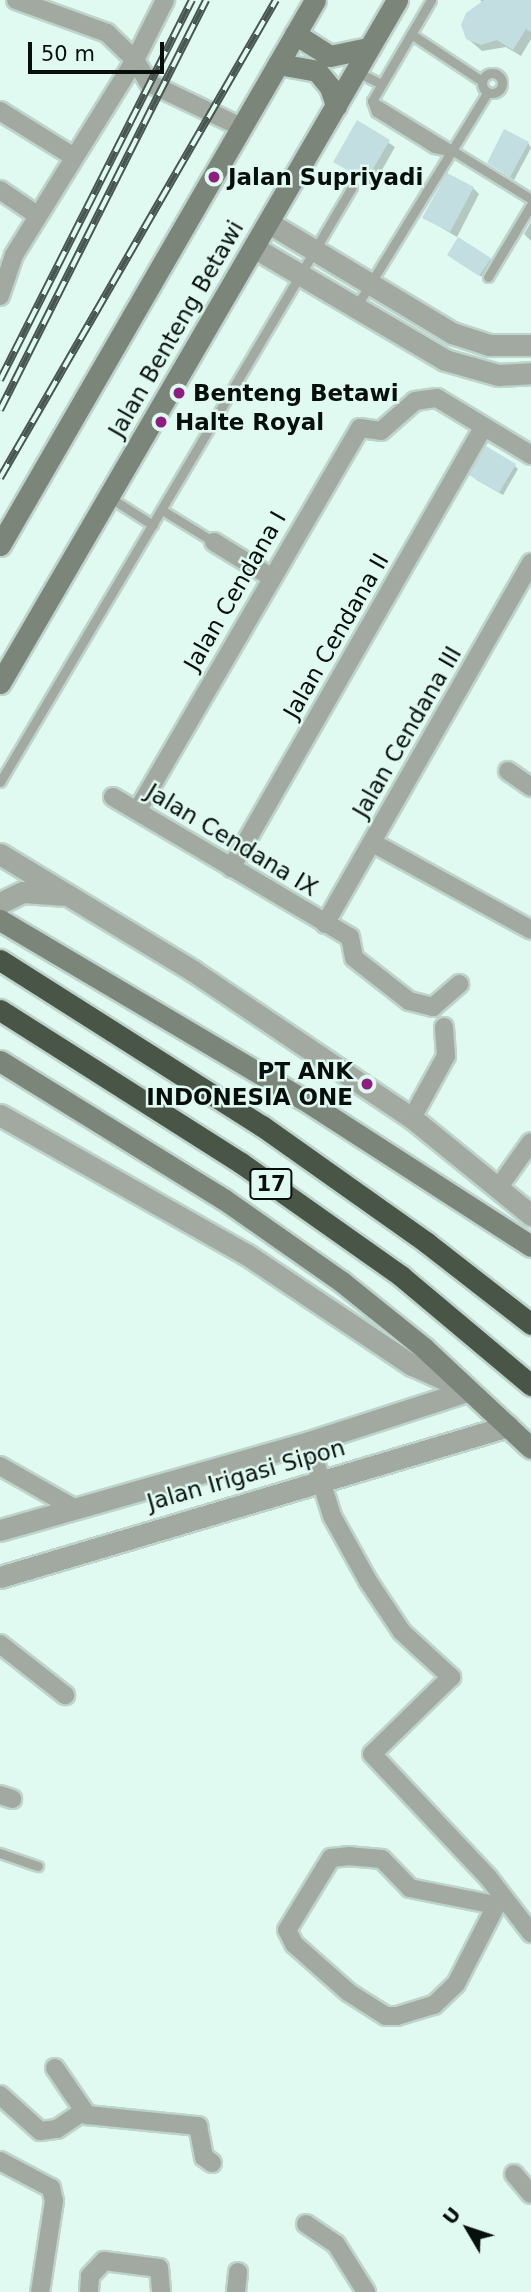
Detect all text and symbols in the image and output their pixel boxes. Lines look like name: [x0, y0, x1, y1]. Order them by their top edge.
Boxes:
scale bar: [32, 28, 168, 72]
text: 50 m: [41, 42, 95, 66]
place label: Jalan Supriyadi: [228, 163, 423, 191]
marker: Jalan Supriyadi: [206, 169, 222, 185]
street label: Jalan Benteng Betawi: [103, 216, 249, 442]
place label: Benteng Betawi: [193, 379, 399, 407]
marker: Benteng Betawi: [171, 385, 187, 401]
place label: Halte Royal: [175, 408, 324, 436]
marker: Halte Royal: [153, 414, 169, 430]
street label: Jalan Cendana I: [178, 506, 292, 676]
street label: Jalan Cendana II: [277, 548, 395, 724]
street label: Jalan Cendana III: [347, 642, 467, 822]
street label: Jalan Cendana IX: [141, 778, 323, 902]
place label: PT ANK INDONESIA ONE: [146, 1057, 353, 1111]
marker: PT ANK INDONESIA ONE: [359, 1076, 375, 1092]
road number: 17: [248, 1166, 294, 1202]
street label: Jalan Irigasi Sipon: [144, 1434, 348, 1516]
north arrow: [433, 2194, 503, 2264]
text: U: [438, 2203, 465, 2229]

